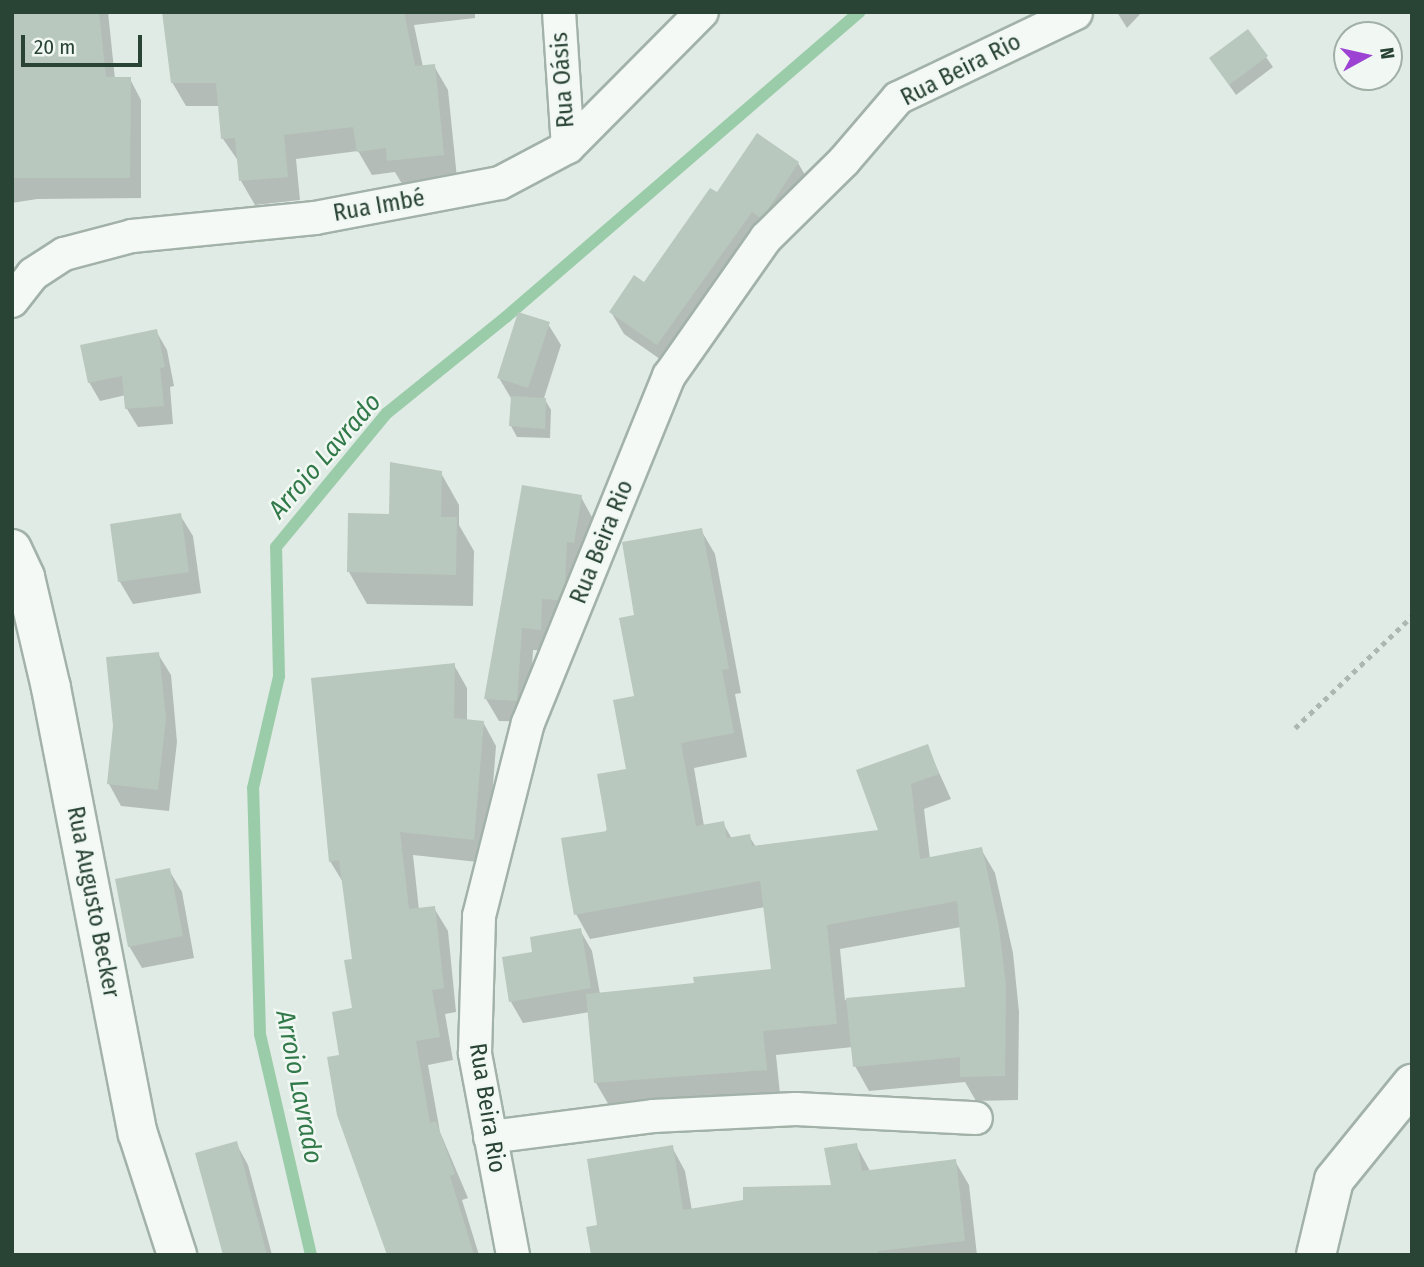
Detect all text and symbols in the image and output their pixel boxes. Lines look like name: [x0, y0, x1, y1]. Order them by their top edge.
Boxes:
scale bar: [24, 21, 145, 65]
north arrow: [1333, 21, 1403, 91]
street label: Rua Beira Rio: [896, 27, 1026, 113]
street label: Rua Oásis: [545, 31, 581, 129]
text: 20 m: [34, 34, 75, 60]
text: N: [1375, 46, 1399, 61]
street label: Rua Imbé: [331, 184, 427, 228]
water label: Arroio Lavrado: [262, 387, 388, 525]
street label: Rua Beira Rio: [564, 476, 640, 608]
street label: Rua Augusto Becker: [60, 804, 126, 1000]
water label: Arroio Lavrado: [269, 1008, 329, 1166]
street label: Rua Beira Rio: [463, 1041, 511, 1175]

